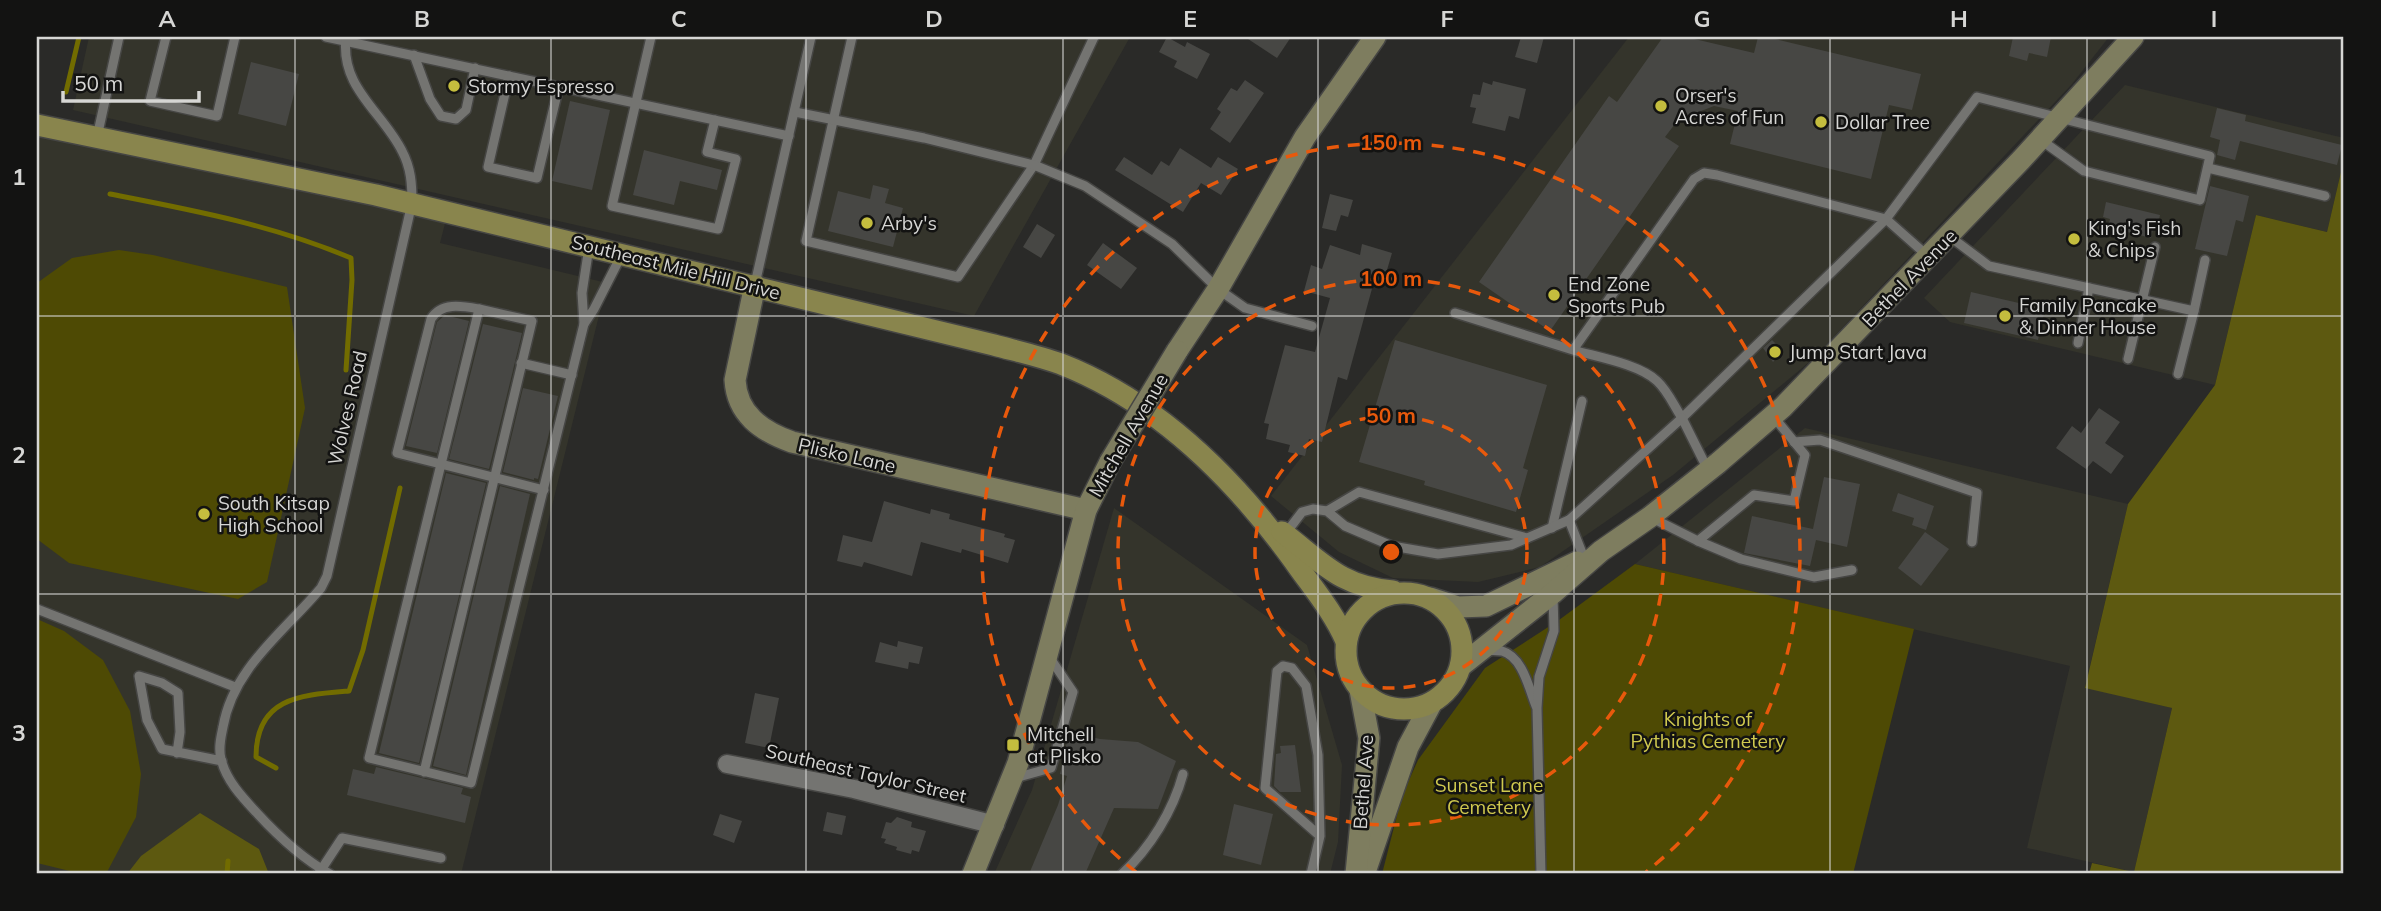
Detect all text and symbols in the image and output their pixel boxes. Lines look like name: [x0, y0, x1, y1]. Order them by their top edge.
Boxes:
text: A: [158, 4, 176, 33]
text: B: [414, 4, 430, 33]
text: C: [671, 4, 687, 33]
text: D: [925, 4, 943, 33]
text: E: [1183, 4, 1197, 33]
text: F: [1440, 4, 1454, 33]
text: G: [1693, 4, 1711, 33]
text: H: [1950, 4, 1968, 33]
text: I: [2211, 4, 2217, 33]
scale bar: [63, 60, 200, 104]
text: 50 m: [74, 70, 123, 96]
place label: Stormy Espresso: [468, 74, 614, 98]
marker: Stormy Espresso: [446, 78, 462, 94]
place label: Orser's Acres of Fun: [1675, 83, 1784, 129]
marker: Orser's Acres of Fun: [1653, 98, 1669, 114]
place label: Dollar Tree: [1835, 110, 1930, 134]
marker: Dollar Tree: [1813, 114, 1829, 130]
text: 150 m: [1360, 129, 1422, 155]
text: 1: [12, 162, 26, 191]
place label: Arby's: [881, 211, 937, 235]
marker: Arby's: [859, 215, 875, 231]
place label: King's Fish & Chips: [2088, 216, 2182, 262]
street label: Bethel Avenue: [1856, 224, 1962, 332]
street label: Southeast Mile Hill Drive: [569, 230, 783, 304]
marker: King's Fish & Chips: [2066, 231, 2082, 247]
text: 100 m: [1360, 265, 1422, 291]
place label: End Zone Sports Pub: [1568, 272, 1665, 318]
marker: End Zone Sports Pub: [1546, 287, 1562, 303]
place label: Family Pancake & Dinner House: [2019, 293, 2157, 339]
marker: Family Pancake & Dinner House: [1997, 308, 2013, 324]
place label: Jump Start Java: [1789, 340, 1927, 364]
marker: Jump Start Java: [1767, 344, 1783, 360]
street label: Wolves Road: [322, 348, 372, 468]
street label: Mitchell Avenue: [1083, 369, 1173, 501]
text: 50 m: [1366, 402, 1416, 428]
street label: Plisko Lane: [796, 432, 898, 478]
text: 2: [12, 440, 26, 469]
place label: South Kitsap High School: [218, 491, 330, 537]
marker: South Kitsap High School: [196, 506, 212, 522]
centre of rings: [1379, 540, 1403, 564]
park label: Knights of Pythias Cemetery: [1631, 707, 1785, 753]
text: 3: [12, 718, 26, 747]
place label: Mitchell at Plisko: [1027, 722, 1101, 768]
street label: Bethel Ave: [1348, 734, 1378, 830]
marker: Mitchell at Plisko: [1005, 737, 1021, 753]
street label: Southeast Taylor Street: [763, 738, 969, 808]
park label: Sunset Lane Cemetery: [1435, 773, 1543, 819]

